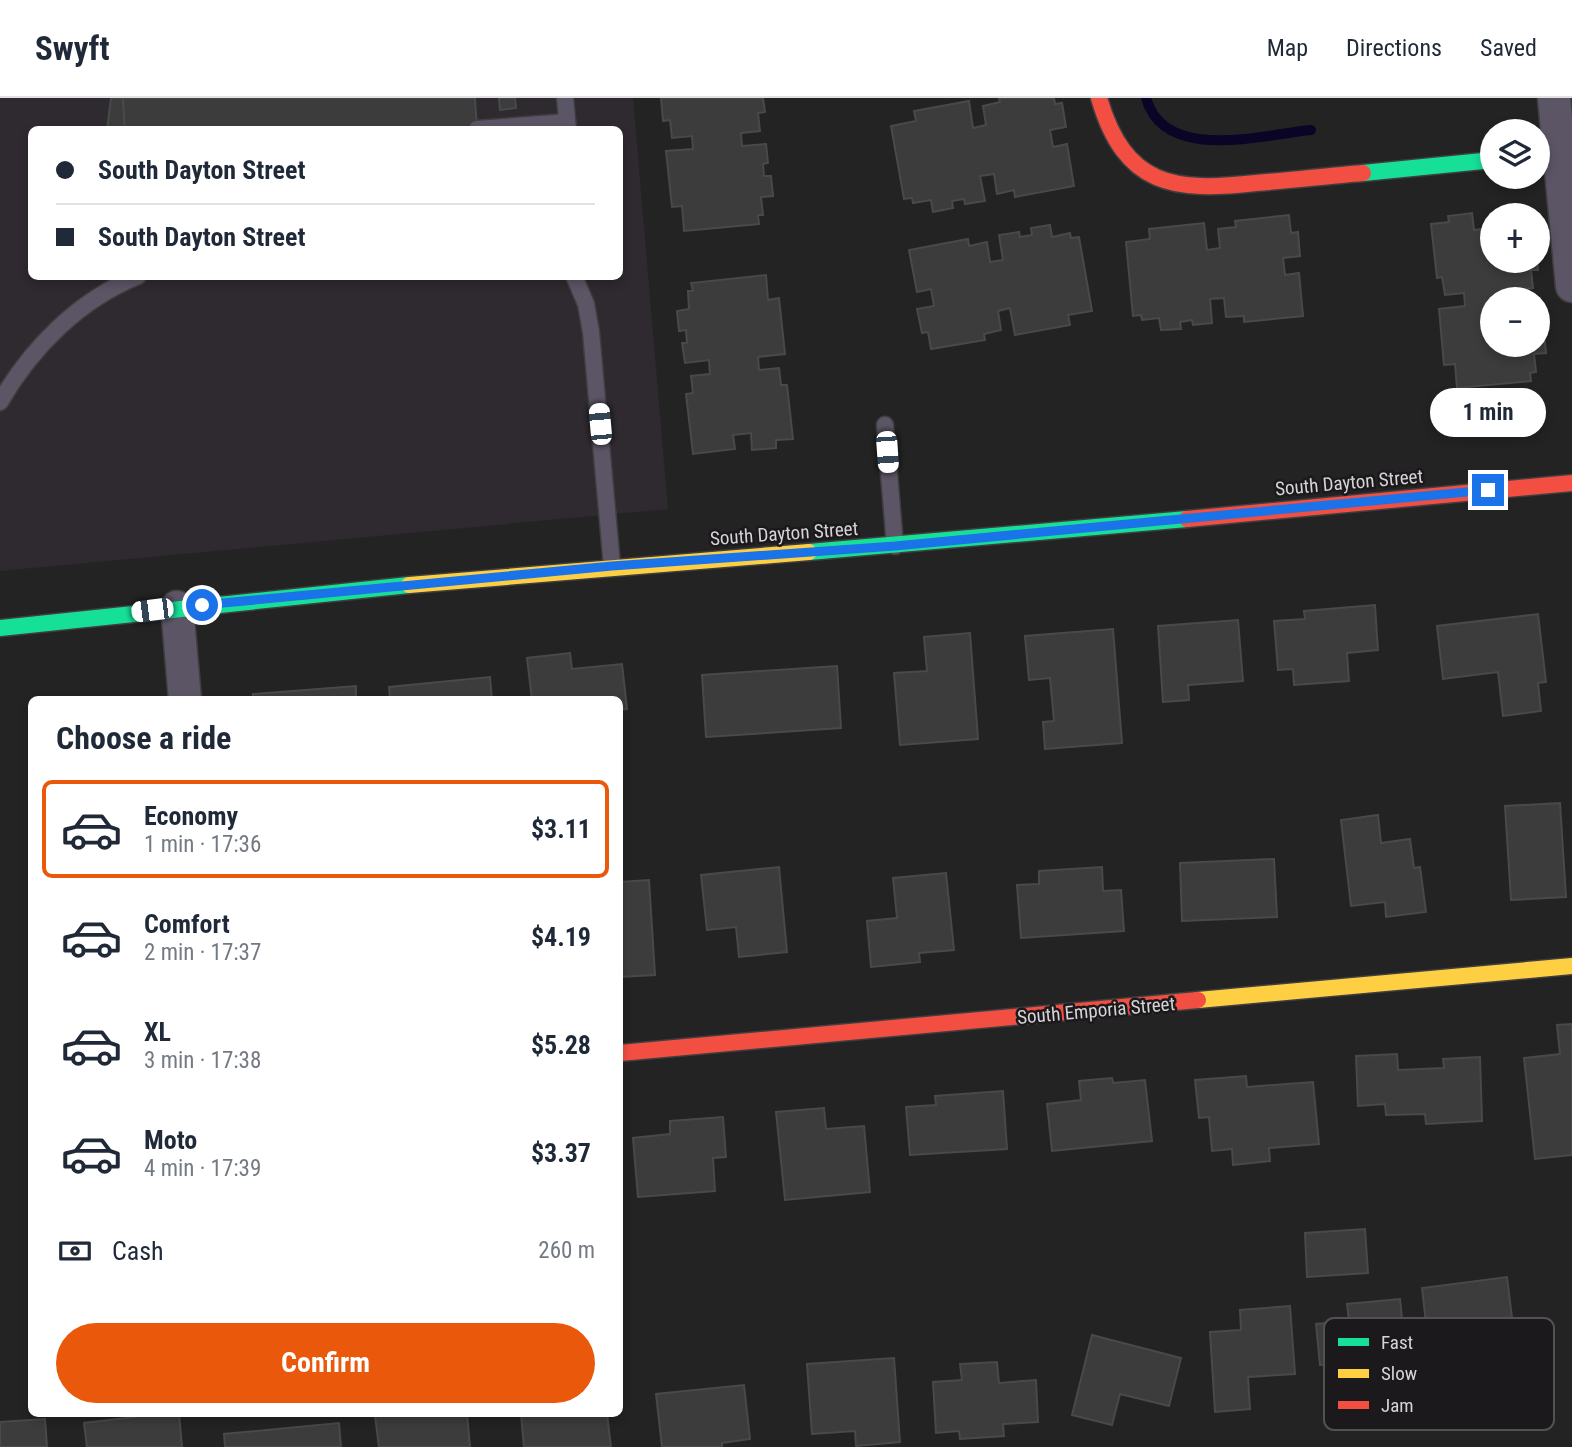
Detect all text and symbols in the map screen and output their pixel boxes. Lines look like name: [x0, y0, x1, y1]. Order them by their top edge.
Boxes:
text: Swyft: [35, 29, 110, 68]
text: Map: [1267, 34, 1308, 62]
text: Directions: [1346, 34, 1442, 62]
text: Saved: [1480, 34, 1537, 62]
map controls: [1480, 119, 1550, 357]
button: layers: [1480, 119, 1550, 189]
text: South Dayton Street: [98, 155, 305, 185]
button: +: [1480, 203, 1550, 273]
text: South Dayton Street: [98, 222, 305, 252]
button: −: [1480, 287, 1550, 357]
callout: 1 min: [1430, 388, 1546, 438]
text: 1 min: [1462, 399, 1514, 426]
car: [588, 402, 613, 446]
car: [876, 430, 899, 474]
street label: South Dayton Street: [1274, 465, 1424, 500]
route end: [1472, 474, 1504, 506]
street label: South Dayton Street: [709, 517, 859, 550]
route start: [186, 589, 218, 621]
car: [130, 597, 175, 623]
text: Choose a ride: [56, 719, 231, 757]
icon: car: [60, 798, 123, 861]
text: Economy: [144, 801, 238, 831]
text: $3.11: [531, 814, 591, 844]
text: 1 min · 17:36: [144, 831, 261, 858]
icon: car: [60, 906, 123, 969]
text: Comfort: [144, 909, 230, 939]
text: $4.19: [531, 922, 591, 952]
text: 2 min · 17:37: [144, 939, 261, 966]
street label: South Emporia Street: [1016, 992, 1176, 1029]
icon: car: [60, 1014, 123, 1077]
text: XL: [144, 1017, 171, 1047]
text: $5.28: [531, 1030, 591, 1060]
text: 3 min · 17:38: [144, 1047, 261, 1074]
icon: car: [60, 1122, 123, 1185]
text: Moto: [144, 1125, 197, 1155]
text: $3.37: [531, 1138, 591, 1168]
text: 4 min · 17:39: [144, 1155, 261, 1182]
icon: cash: [56, 1232, 94, 1270]
text: Cash: [112, 1236, 164, 1266]
text: 260 m: [538, 1237, 595, 1264]
legend: [1324, 1318, 1554, 1430]
button: Confirm: [56, 1323, 595, 1403]
text: Fast: [1381, 1331, 1413, 1354]
text: Slow: [1381, 1362, 1417, 1385]
text: Jam: [1381, 1394, 1414, 1417]

